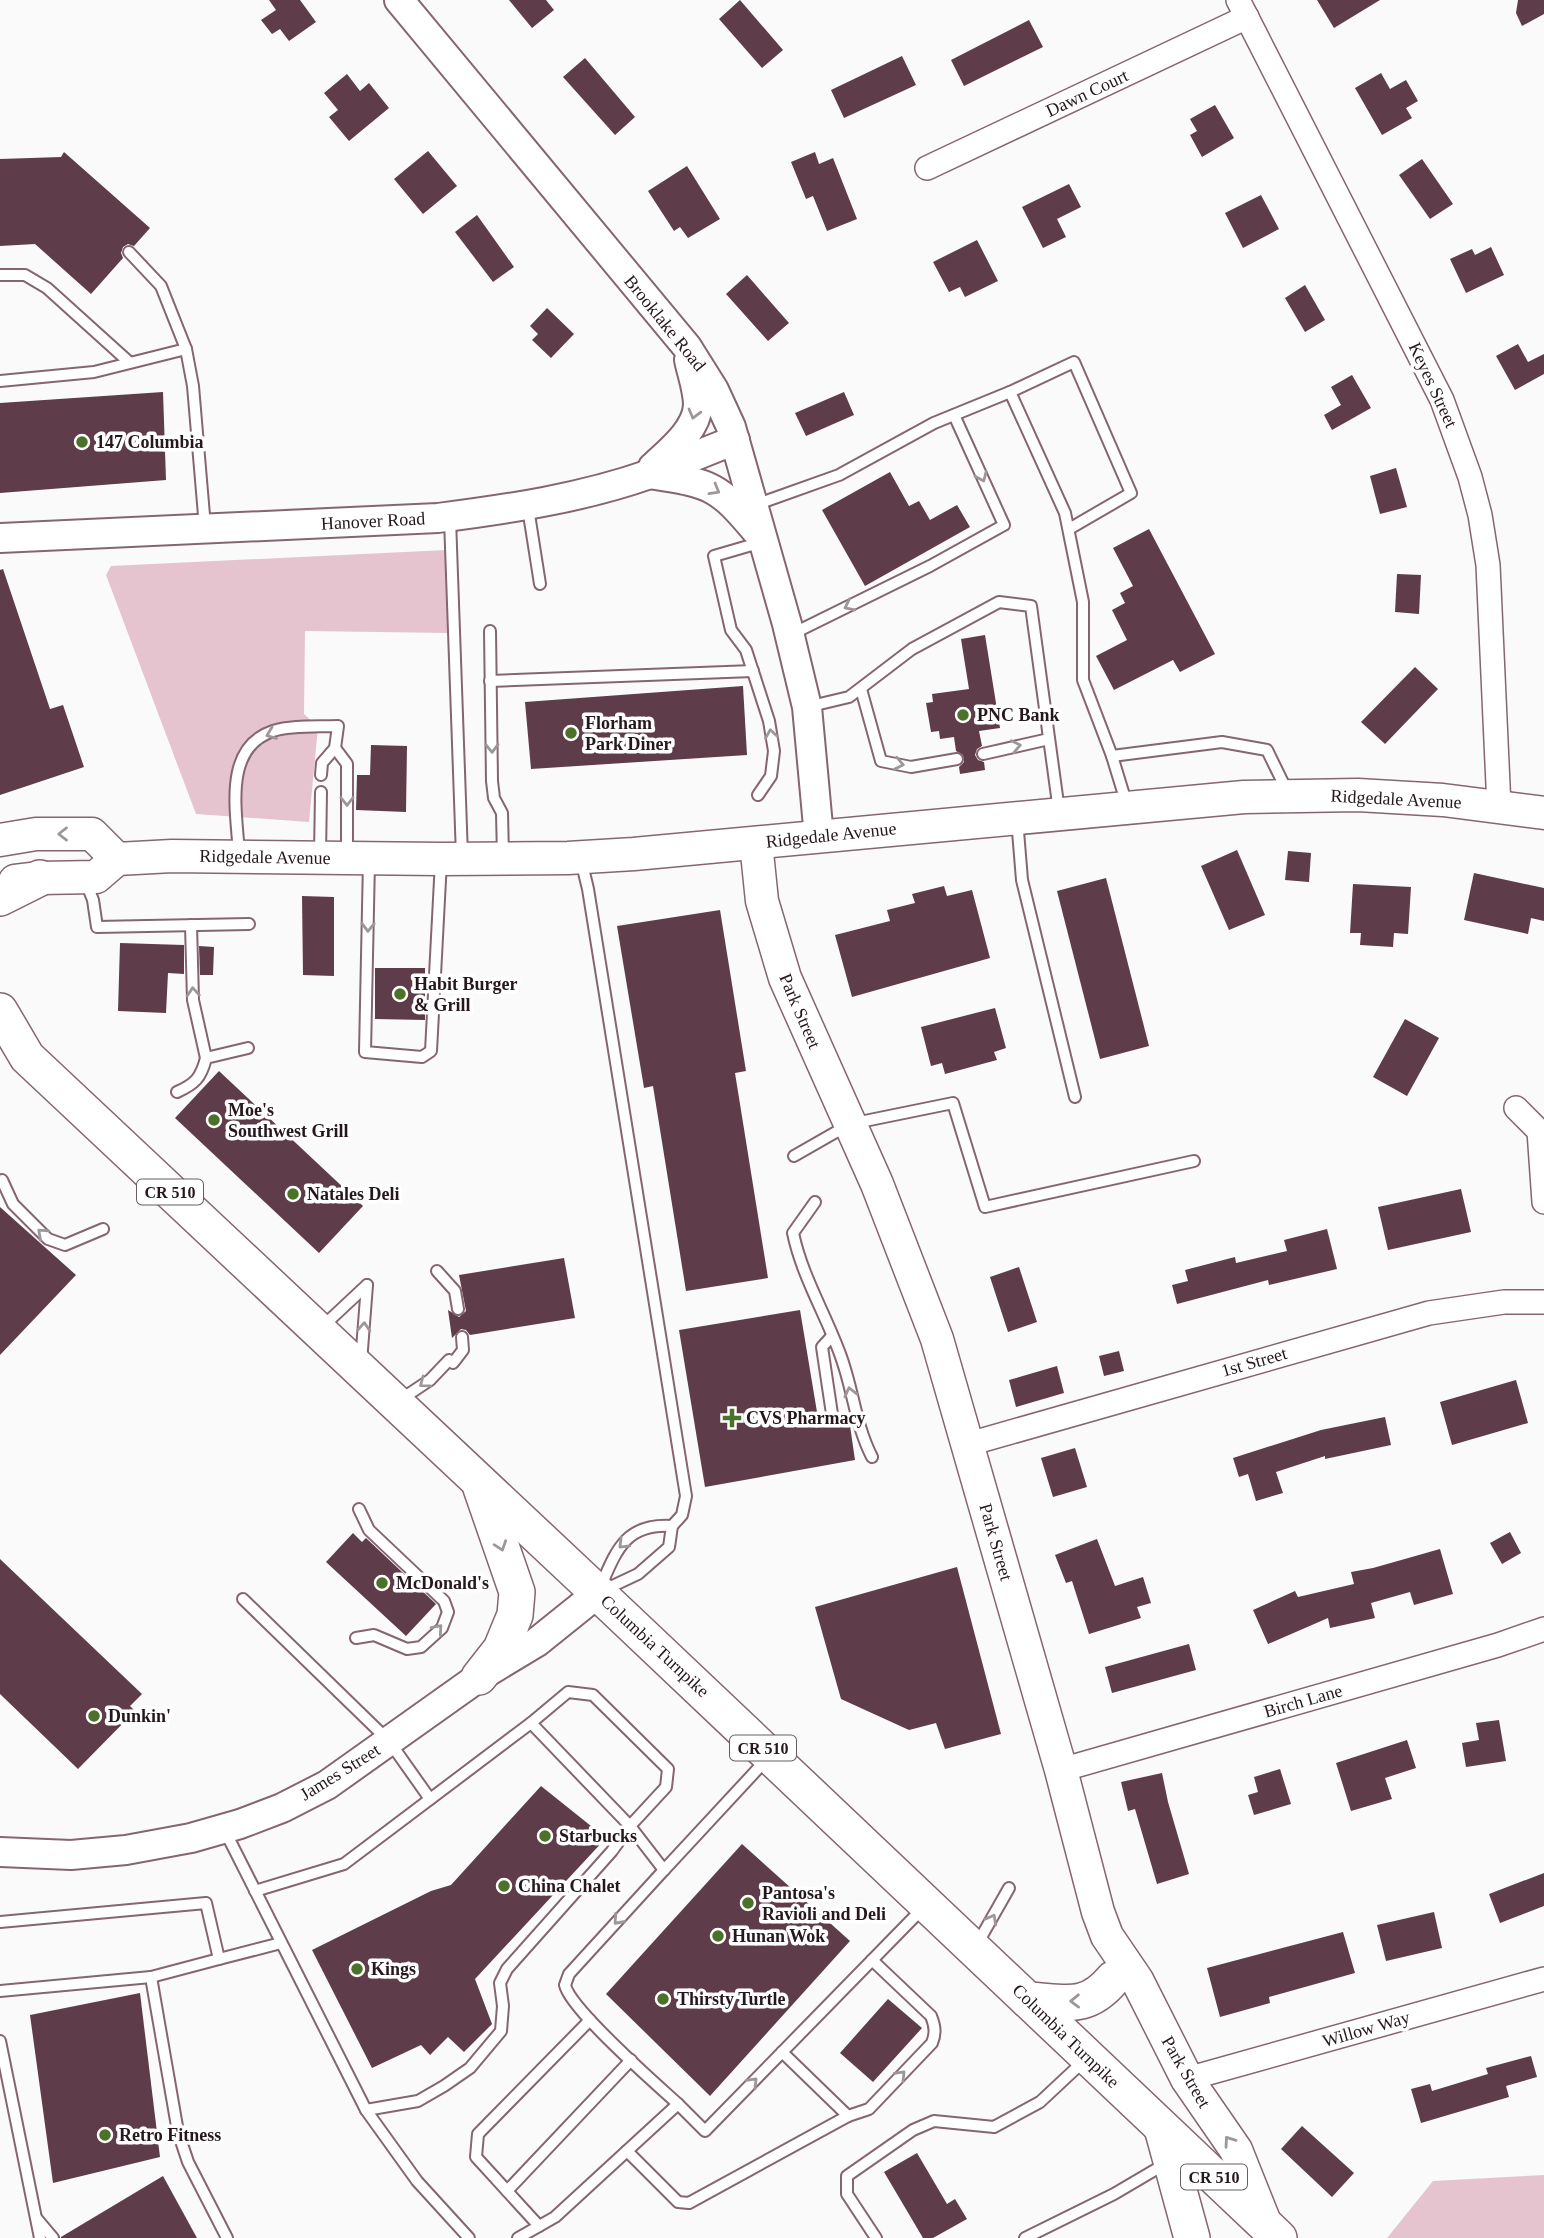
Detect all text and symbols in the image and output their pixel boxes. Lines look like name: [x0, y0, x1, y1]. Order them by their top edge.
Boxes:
street label: Dawn Court: [1043, 65, 1131, 121]
street label: Brooklake Road: [620, 271, 710, 375]
street label: Keyes Street: [1405, 339, 1461, 431]
one-way arrow: [688, 407, 702, 419]
place label: 147 Columbia: [96, 432, 204, 452]
marker: 147 Columbia: [74, 434, 90, 450]
one-way arrow: [974, 470, 988, 482]
one-way arrow: [707, 482, 720, 495]
street label: Hanover Road: [320, 508, 426, 534]
one-way arrow: [844, 598, 856, 612]
place label: PNC Bank: [977, 705, 1060, 725]
marker: PNC Bank: [955, 707, 971, 723]
place label: Florham Park Diner: [585, 713, 671, 754]
marker: Florham Park Diner: [563, 725, 579, 741]
one-way arrow: [265, 726, 277, 740]
one-way arrow: [764, 728, 779, 740]
one-way arrow: [1010, 740, 1022, 755]
one-way arrow: [484, 743, 499, 754]
one-way arrow: [893, 756, 905, 771]
street label: Ridgedale Avenue: [1330, 786, 1462, 812]
one-way arrow: [339, 796, 355, 807]
street label: Ridgedale Avenue: [765, 818, 897, 852]
one-way arrow: [57, 826, 68, 842]
street label: Ridgedale Avenue: [199, 846, 331, 868]
one-way arrow: [360, 921, 375, 932]
street label: Park Street: [775, 971, 825, 1051]
place label: Habit Burger & Grill: [414, 974, 518, 1015]
marker: Habit Burger & Grill: [392, 986, 408, 1002]
one-way arrow: [186, 987, 201, 998]
place label: Moe's Southwest Grill: [228, 1100, 349, 1141]
marker: Moe's Southwest Grill: [206, 1112, 222, 1128]
road number: CR 510: [137, 1180, 203, 1204]
place label: Natales Deli: [307, 1184, 399, 1204]
marker: Natales Deli: [285, 1186, 301, 1202]
one-way arrow: [37, 1229, 50, 1241]
one-way arrow: [356, 1321, 371, 1332]
street label: 1st Street: [1219, 1343, 1289, 1381]
one-way arrow: [419, 1375, 432, 1388]
one-way arrow: [844, 1387, 858, 1399]
place label: CVS Pharmacy: [746, 1408, 866, 1428]
marker: CVS Pharmacy: [724, 1410, 740, 1426]
street label: Park Street: [975, 1501, 1017, 1583]
one-way arrow: [619, 1536, 632, 1549]
one-way arrow: [493, 1539, 507, 1551]
place label: McDonald's: [396, 1573, 489, 1593]
marker: McDonald's: [374, 1575, 390, 1591]
street label: Columbia Turnpike: [597, 1591, 713, 1701]
one-way arrow: [430, 1625, 442, 1638]
street label: Birch Lane: [1262, 1680, 1344, 1722]
place label: Dunkin': [108, 1706, 171, 1726]
marker: Dunkin': [86, 1708, 102, 1724]
road number: CR 510: [730, 1736, 796, 1760]
street label: James Street: [296, 1740, 384, 1804]
place label: Starbucks: [559, 1826, 637, 1846]
marker: Starbucks: [537, 1828, 553, 1844]
place label: China Chalet: [518, 1876, 621, 1896]
marker: China Chalet: [496, 1878, 512, 1894]
place label: Pantosa's Ravioli and Deli: [762, 1883, 886, 1924]
marker: Pantosa's Ravioli and Deli: [740, 1895, 756, 1911]
one-way arrow: [613, 1912, 626, 1925]
one-way arrow: [984, 1913, 997, 1926]
place label: Hunan Wok: [732, 1926, 825, 1946]
marker: Hunan Wok: [710, 1928, 726, 1944]
place label: Kings: [371, 1959, 416, 1979]
marker: Kings: [349, 1961, 365, 1977]
street label: Columbia Turnpike: [1009, 1980, 1123, 2092]
place label: Thirsty Turtle: [677, 1989, 786, 2009]
marker: Thirsty Turtle: [655, 1991, 671, 2007]
one-way arrow: [1069, 1993, 1080, 2009]
street label: Willow Way: [1320, 2007, 1412, 2051]
street label: Park Street: [1157, 2033, 1215, 2111]
one-way arrow: [892, 2071, 905, 2084]
one-way arrow: [744, 2078, 757, 2091]
place label: Retro Fitness: [119, 2125, 221, 2145]
marker: Retro Fitness: [97, 2127, 113, 2143]
one-way arrow: [1225, 2136, 1237, 2149]
road number: CR 510: [1181, 2164, 1247, 2190]

